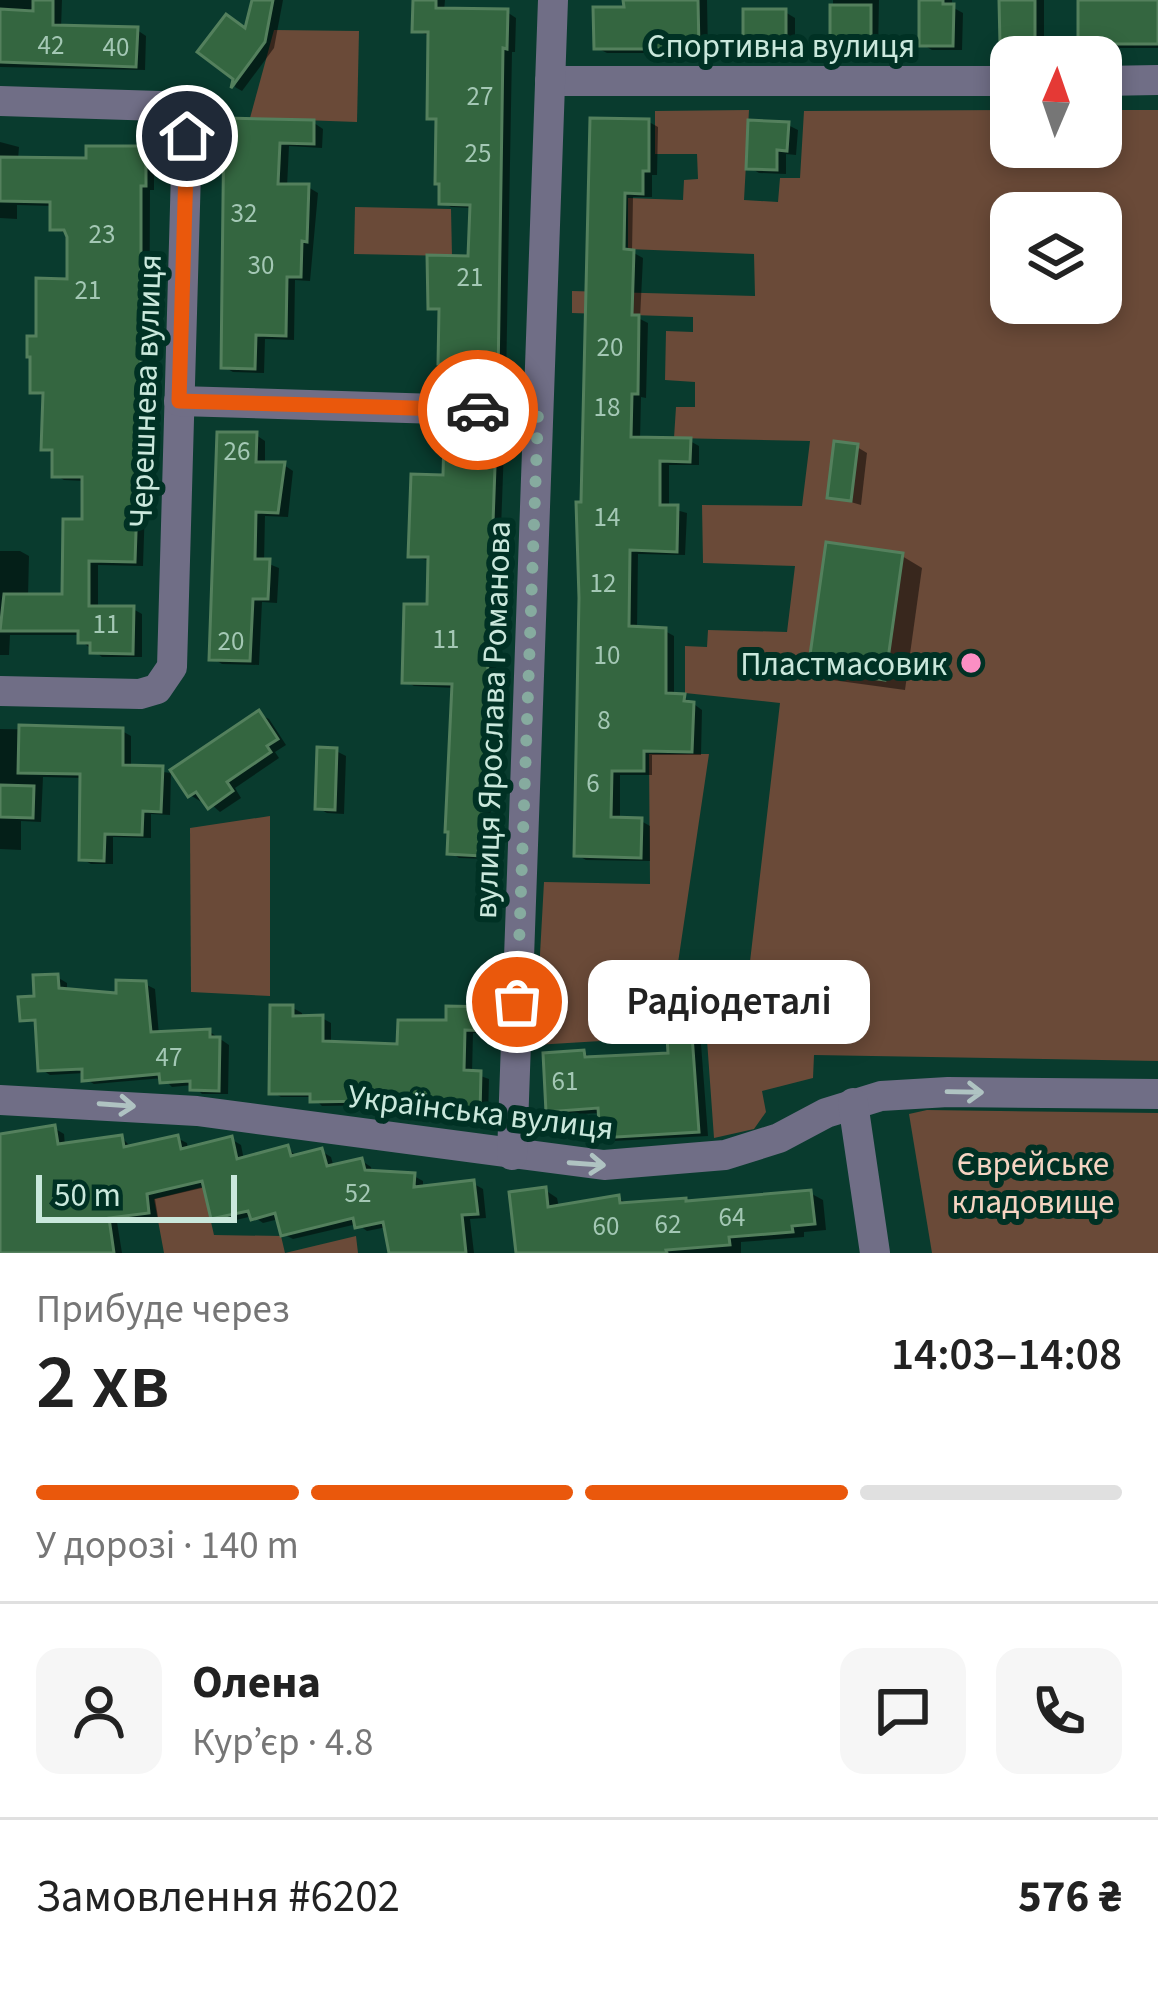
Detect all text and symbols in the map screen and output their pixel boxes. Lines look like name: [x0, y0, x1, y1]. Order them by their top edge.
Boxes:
street label: Спортивна вулиця: [647, 23, 915, 70]
house number: 42: [38, 26, 64, 65]
house number: 40: [103, 28, 129, 67]
north arrow: [990, 36, 1122, 168]
map controls: [990, 36, 1122, 324]
house number: 27: [467, 77, 493, 116]
pin: [136, 85, 238, 187]
icon: home: [154, 103, 220, 169]
house number: 25: [465, 134, 491, 173]
button: layers: [990, 192, 1122, 324]
house number: 32: [231, 194, 257, 233]
house number: 23: [89, 215, 115, 254]
house number: 30: [248, 246, 274, 285]
street label: Черешнева вулиця: [117, 253, 174, 529]
house number: 21: [457, 258, 483, 297]
house number: 21: [75, 271, 101, 310]
house number: 20: [597, 328, 623, 367]
courier: [418, 350, 538, 470]
icon: car: [445, 377, 511, 443]
house number: 18: [594, 388, 620, 427]
house number: 26: [224, 432, 250, 471]
house number: 14: [594, 498, 620, 537]
street label: вулиця Ярослава Романова: [462, 520, 523, 920]
house number: 12: [590, 564, 616, 603]
house number: 11: [93, 605, 119, 644]
house number: 11: [433, 620, 459, 659]
house number: 20: [218, 622, 244, 661]
house number: 10: [594, 636, 620, 675]
place label: Пластмасовик: [740, 641, 948, 688]
marker: Пластмасовик: [958, 650, 984, 676]
house number: 8: [597, 701, 611, 740]
house number: 6: [586, 764, 600, 803]
pin: [466, 951, 568, 1053]
callout: Радіодеталі: [589, 960, 871, 1044]
icon: bag: [484, 969, 550, 1035]
text: Радіодеталі: [626, 974, 832, 1030]
house number: 47: [156, 1038, 182, 1077]
house number: 61: [552, 1062, 578, 1101]
street label: Українська вулиця: [345, 1073, 616, 1152]
one-way arrow: [945, 1081, 984, 1103]
one-way arrow: [97, 1094, 136, 1117]
park label: Єврейське кладовище: [952, 1141, 1114, 1226]
one-way arrow: [567, 1152, 606, 1175]
scale bar: [36, 1169, 237, 1222]
text: 50 m: [54, 1172, 121, 1219]
house number: 52: [345, 1174, 371, 1213]
house number: 64: [719, 1198, 745, 1237]
house number: 62: [655, 1205, 681, 1244]
house number: 60: [593, 1207, 619, 1246]
text: Прибуде через: [36, 1282, 290, 1338]
text: 14:03–14:08: [891, 1323, 1122, 1387]
text: 2 хв: [36, 1327, 170, 1438]
text: У дорозі · 140 m: [36, 1518, 299, 1574]
button: person: [36, 1648, 162, 1774]
button: chat: [840, 1648, 966, 1774]
button: phone: [996, 1648, 1122, 1774]
text: Олена: [192, 1651, 321, 1715]
text: Кур’єр · 4.8: [192, 1715, 373, 1771]
text: Замовлення #6202: [36, 1865, 400, 1929]
text: 576 ₴: [1018, 1865, 1122, 1929]

